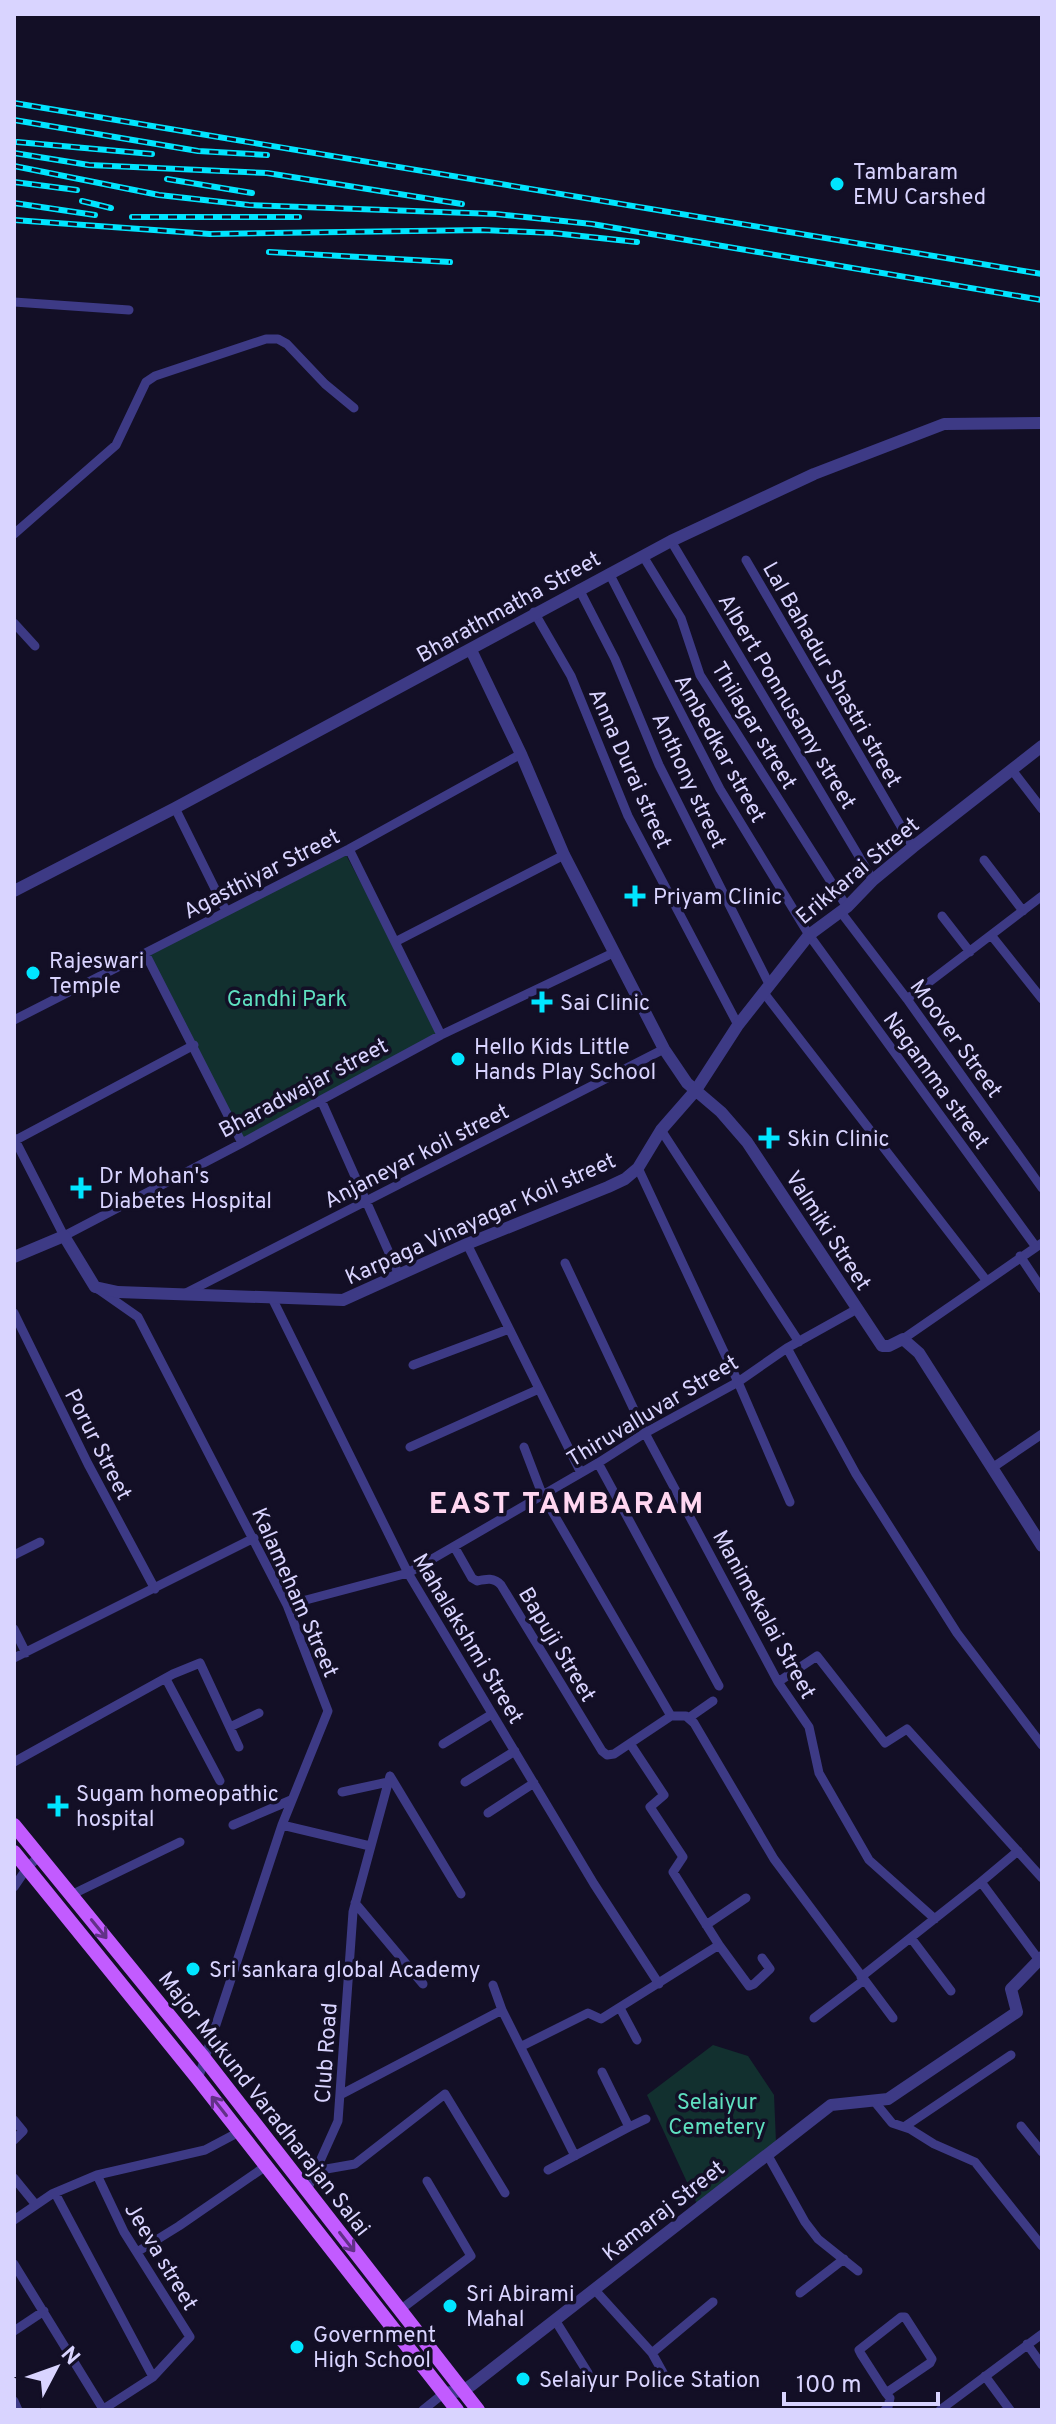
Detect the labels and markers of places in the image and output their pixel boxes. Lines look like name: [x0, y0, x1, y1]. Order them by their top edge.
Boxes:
place label: Tambaram EMU Carshed: [853, 160, 986, 212]
marker: Tambaram EMU Carshed: [828, 175, 846, 193]
marker: Priyam Clinic: [624, 885, 646, 907]
place label: Priyam Clinic: [653, 885, 782, 912]
place label: Rajeswari Temple: [49, 949, 144, 1001]
marker: Rajeswari Temple: [24, 964, 42, 982]
marker: Sai Clinic: [531, 991, 553, 1013]
place label: Sai Clinic: [560, 991, 650, 1018]
place label: Hello Kids Little Hands Play School: [474, 1035, 656, 1087]
marker: Hello Kids Little Hands Play School: [449, 1050, 467, 1068]
marker: Skin Clinic: [758, 1127, 780, 1149]
place label: Skin Clinic: [787, 1127, 890, 1154]
place label: Dr Mohan's Diabetes Hospital: [99, 1164, 272, 1216]
marker: Dr Mohan's Diabetes Hospital: [70, 1177, 92, 1199]
place label: Sugam homeopathic hospital: [76, 1782, 279, 1834]
marker: Sugam homeopathic hospital: [47, 1795, 69, 1817]
place label: Sri sankara global Academy: [209, 1958, 480, 1985]
marker: Sri sankara global Academy: [184, 1960, 202, 1978]
place label: Sri Abirami Mahal: [466, 2282, 575, 2334]
marker: Sri Abirami Mahal: [441, 2297, 459, 2315]
place label: Government High School: [313, 2323, 436, 2375]
marker: Government High School: [288, 2338, 306, 2356]
place label: Selaiyur Police Station: [539, 2368, 761, 2395]
marker: Selaiyur Police Station: [514, 2370, 532, 2388]

